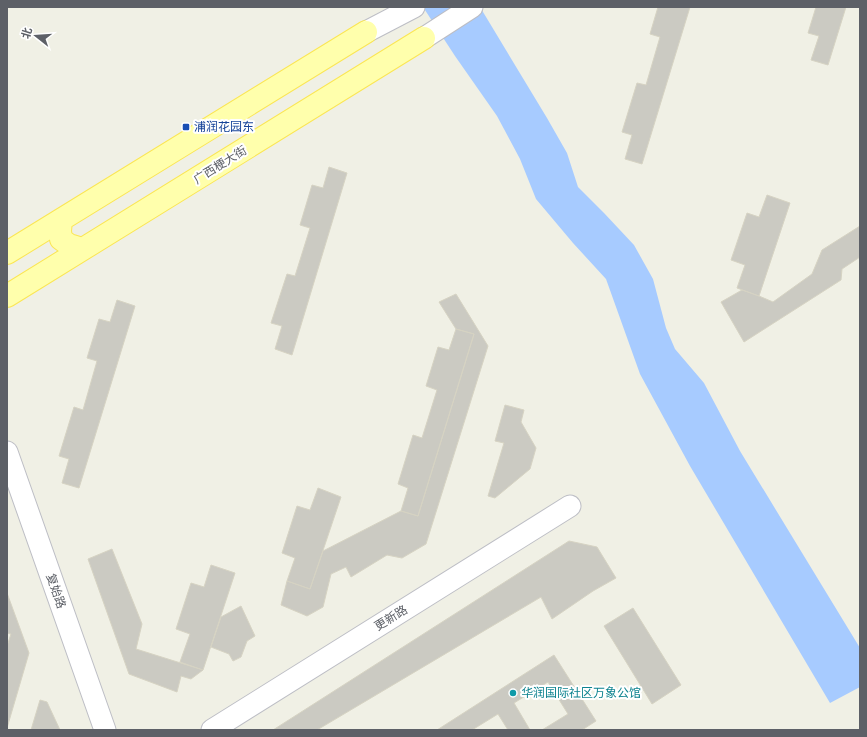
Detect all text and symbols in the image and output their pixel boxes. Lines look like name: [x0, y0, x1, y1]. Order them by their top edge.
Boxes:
north arrow: [16, 16, 56, 56]
text: 北: [18, 26, 34, 40]
place label: 浦润花园东: [194, 119, 254, 133]
marker: 浦润花园东: [181, 122, 191, 132]
street label: 广西梗大街: [190, 142, 249, 186]
street label: 复始路: [44, 571, 69, 610]
street label: 更新路: [371, 602, 409, 633]
place label: 华润国际社区万象公馆: [521, 685, 641, 699]
marker: 华润国际社区万象公馆: [508, 688, 518, 698]

